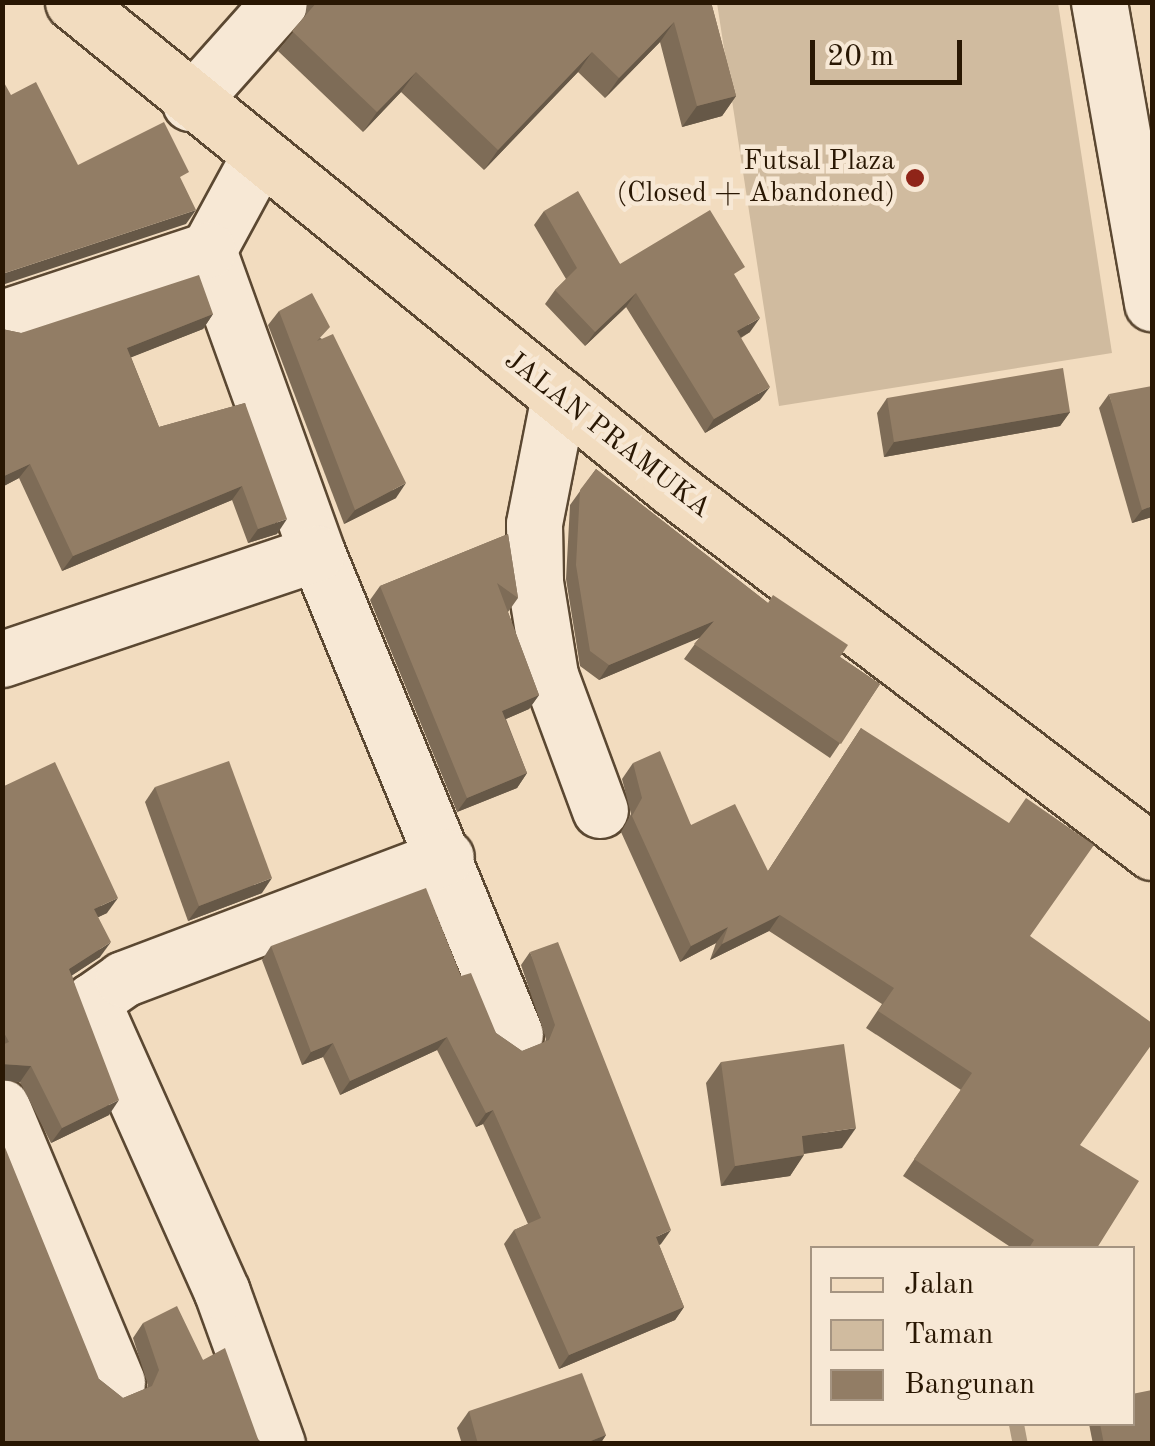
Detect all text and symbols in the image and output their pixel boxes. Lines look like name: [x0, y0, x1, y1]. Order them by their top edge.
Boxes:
scale bar: [815, 20, 968, 82]
text: 20 m: [827, 42, 894, 72]
place label: Futsal Plaza (Closed + Abandoned): [617, 145, 895, 211]
marker: Futsal Plaza (Closed + Abandoned): [904, 167, 926, 189]
street label: JALAN PRAMUKA: [497, 344, 717, 526]
legend: [810, 1246, 1135, 1426]
text: Jalan: [904, 1270, 974, 1300]
text: Taman: [904, 1320, 994, 1350]
text: Bangunan: [904, 1370, 1035, 1400]

